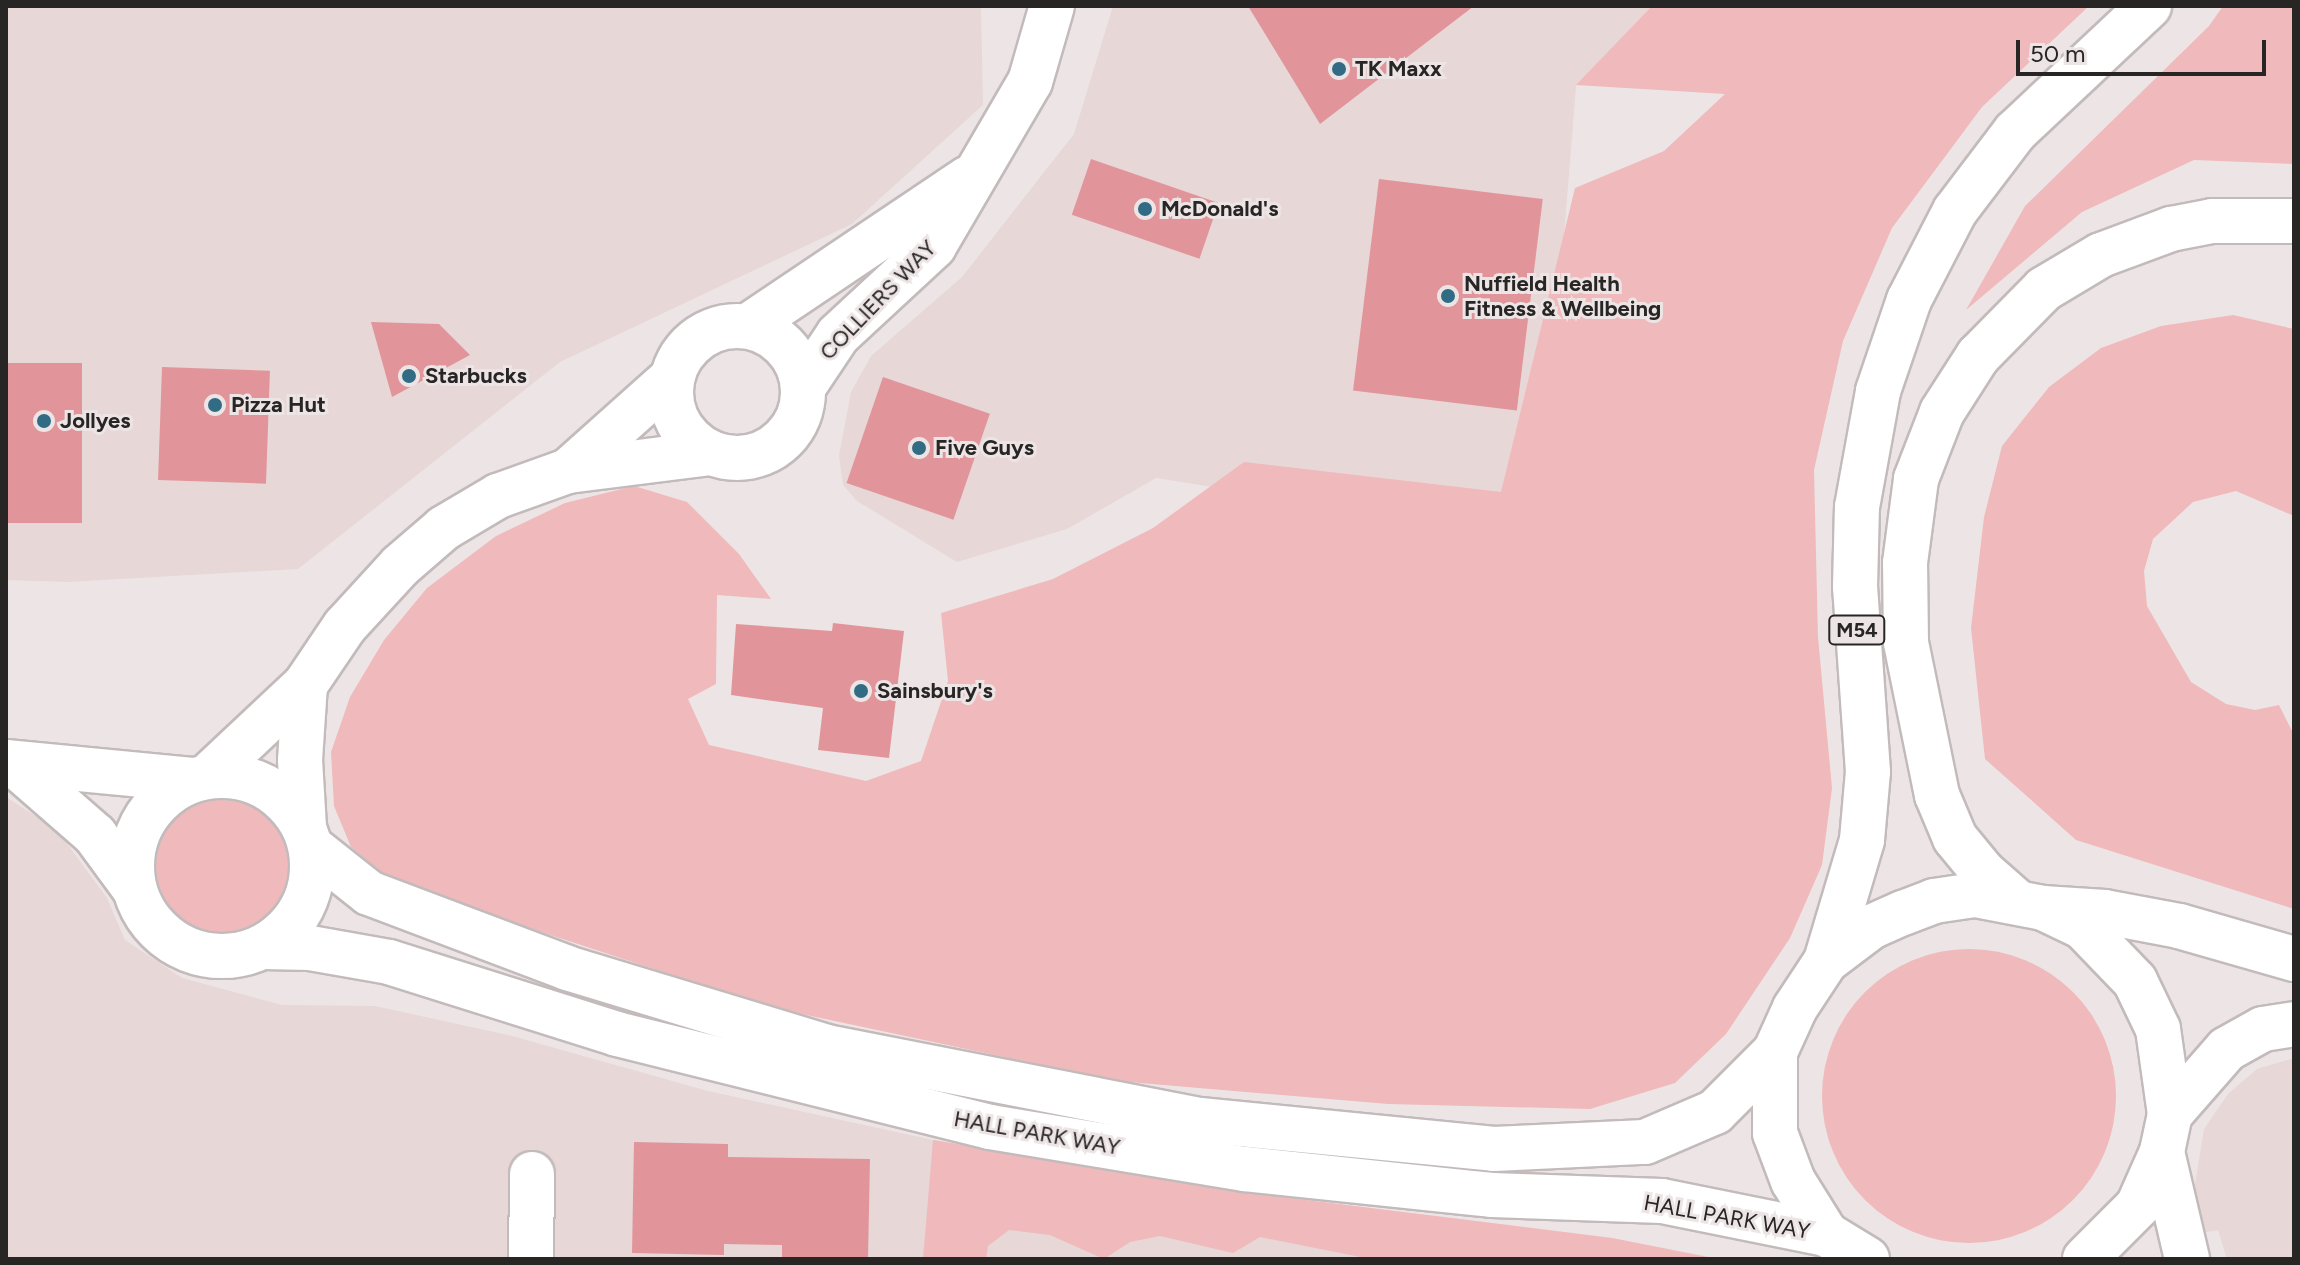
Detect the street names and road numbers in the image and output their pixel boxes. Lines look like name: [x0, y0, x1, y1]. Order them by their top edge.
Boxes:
street label: COLLIERS WAY: [814, 235, 942, 365]
road number: M54: [1827, 614, 1887, 646]
street label: HALL PARK WAY: [952, 1105, 1122, 1161]
street label: HALL PARK WAY: [1642, 1189, 1812, 1245]

